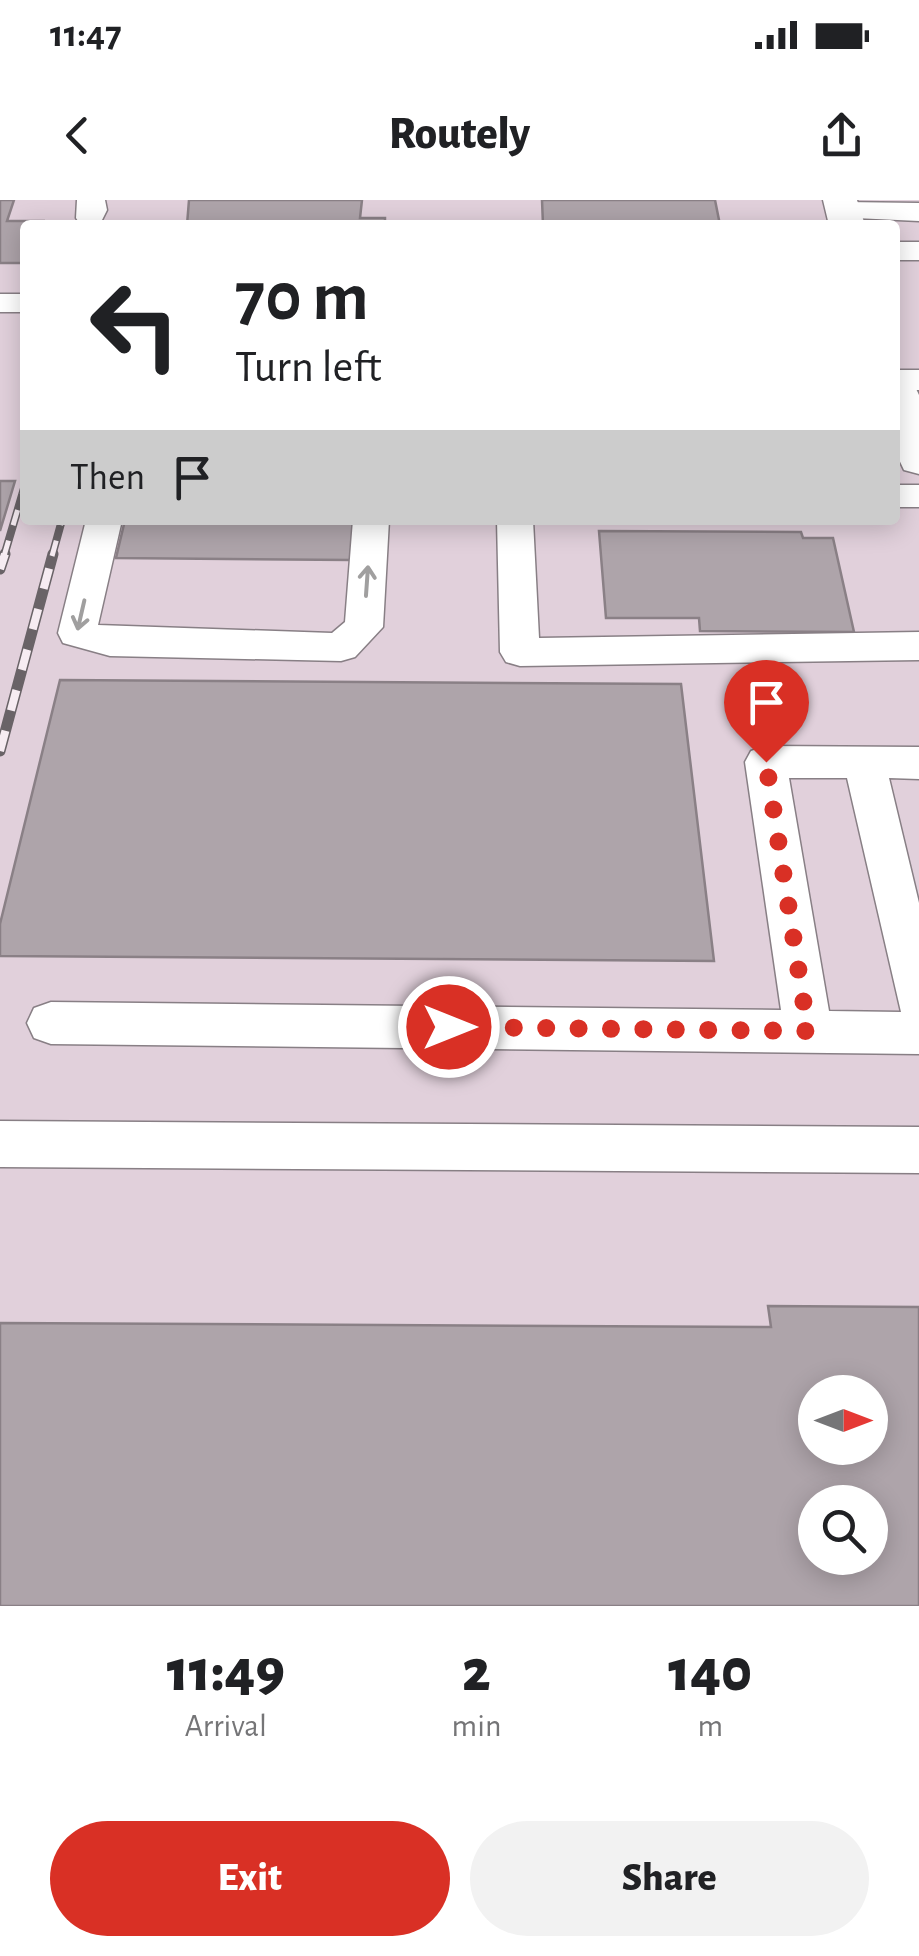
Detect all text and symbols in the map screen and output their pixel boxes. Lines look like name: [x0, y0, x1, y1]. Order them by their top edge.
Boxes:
text: 11:47: [50, 16, 122, 54]
icon: back: [50, 108, 105, 163]
icon: share: [814, 108, 869, 163]
text: Routely: [389, 112, 530, 157]
icon: left: [70, 260, 200, 390]
text: 70 m: [235, 263, 369, 333]
text: Turn left: [235, 345, 382, 390]
icon: arrive: [165, 450, 220, 505]
text: Then: [70, 459, 145, 497]
one-way arrow: [358, 566, 377, 598]
one-way arrow: [71, 598, 89, 630]
pin: [724, 660, 809, 763]
icon: arrive: [739, 675, 794, 730]
position arrow: [397, 975, 501, 1079]
north arrow: [798, 1375, 888, 1465]
map controls: [798, 1375, 888, 1575]
button: search: [798, 1485, 888, 1575]
text: 11:49: [167, 1642, 285, 1702]
text: 2: [462, 1642, 491, 1702]
text: 140: [668, 1642, 752, 1702]
text: Arrival: [185, 1710, 267, 1742]
text: min: [452, 1710, 501, 1742]
text: m: [697, 1710, 723, 1742]
button: Exit: [50, 1821, 450, 1936]
button: Share: [470, 1821, 869, 1936]

